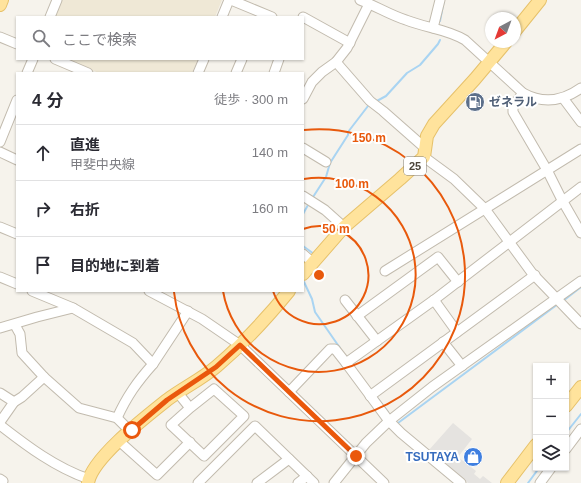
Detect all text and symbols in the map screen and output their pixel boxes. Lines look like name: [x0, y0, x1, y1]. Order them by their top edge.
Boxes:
north arrow: [485, 12, 521, 48]
search box: [16, 16, 304, 60]
icon: search: [30, 27, 52, 49]
text: ここで検索: [62, 31, 137, 48]
text: 4 分: [32, 91, 63, 110]
fuel station icon: ゼネラル: [464, 91, 486, 113]
text: 徒歩 · 300 m: [214, 92, 288, 107]
place label: ゼネラル: [489, 95, 537, 109]
text: 150 m: [352, 131, 386, 145]
text: 直進: [70, 136, 100, 153]
icon: ahead: [32, 142, 54, 164]
text: 140 m: [252, 145, 288, 160]
text: 甲斐中央線: [70, 157, 135, 172]
road number: 25: [404, 157, 426, 175]
text: 100 m: [335, 177, 369, 191]
icon: right: [32, 198, 54, 220]
text: 右折: [70, 201, 100, 218]
text: 160 m: [252, 201, 288, 216]
text: 50 m: [322, 222, 350, 236]
icon: arrive: [32, 254, 54, 276]
text: 目的地に到着: [70, 257, 160, 274]
centre of rings: [312, 268, 326, 282]
map controls: [533, 363, 569, 471]
button: +: [533, 363, 569, 399]
button: −: [533, 399, 569, 435]
route start: [123, 421, 141, 439]
button: layers: [533, 435, 569, 471]
shop icon: TSUTAYA: [462, 446, 484, 468]
route end: [347, 447, 365, 465]
place label: TSUTAYA: [405, 450, 459, 464]

